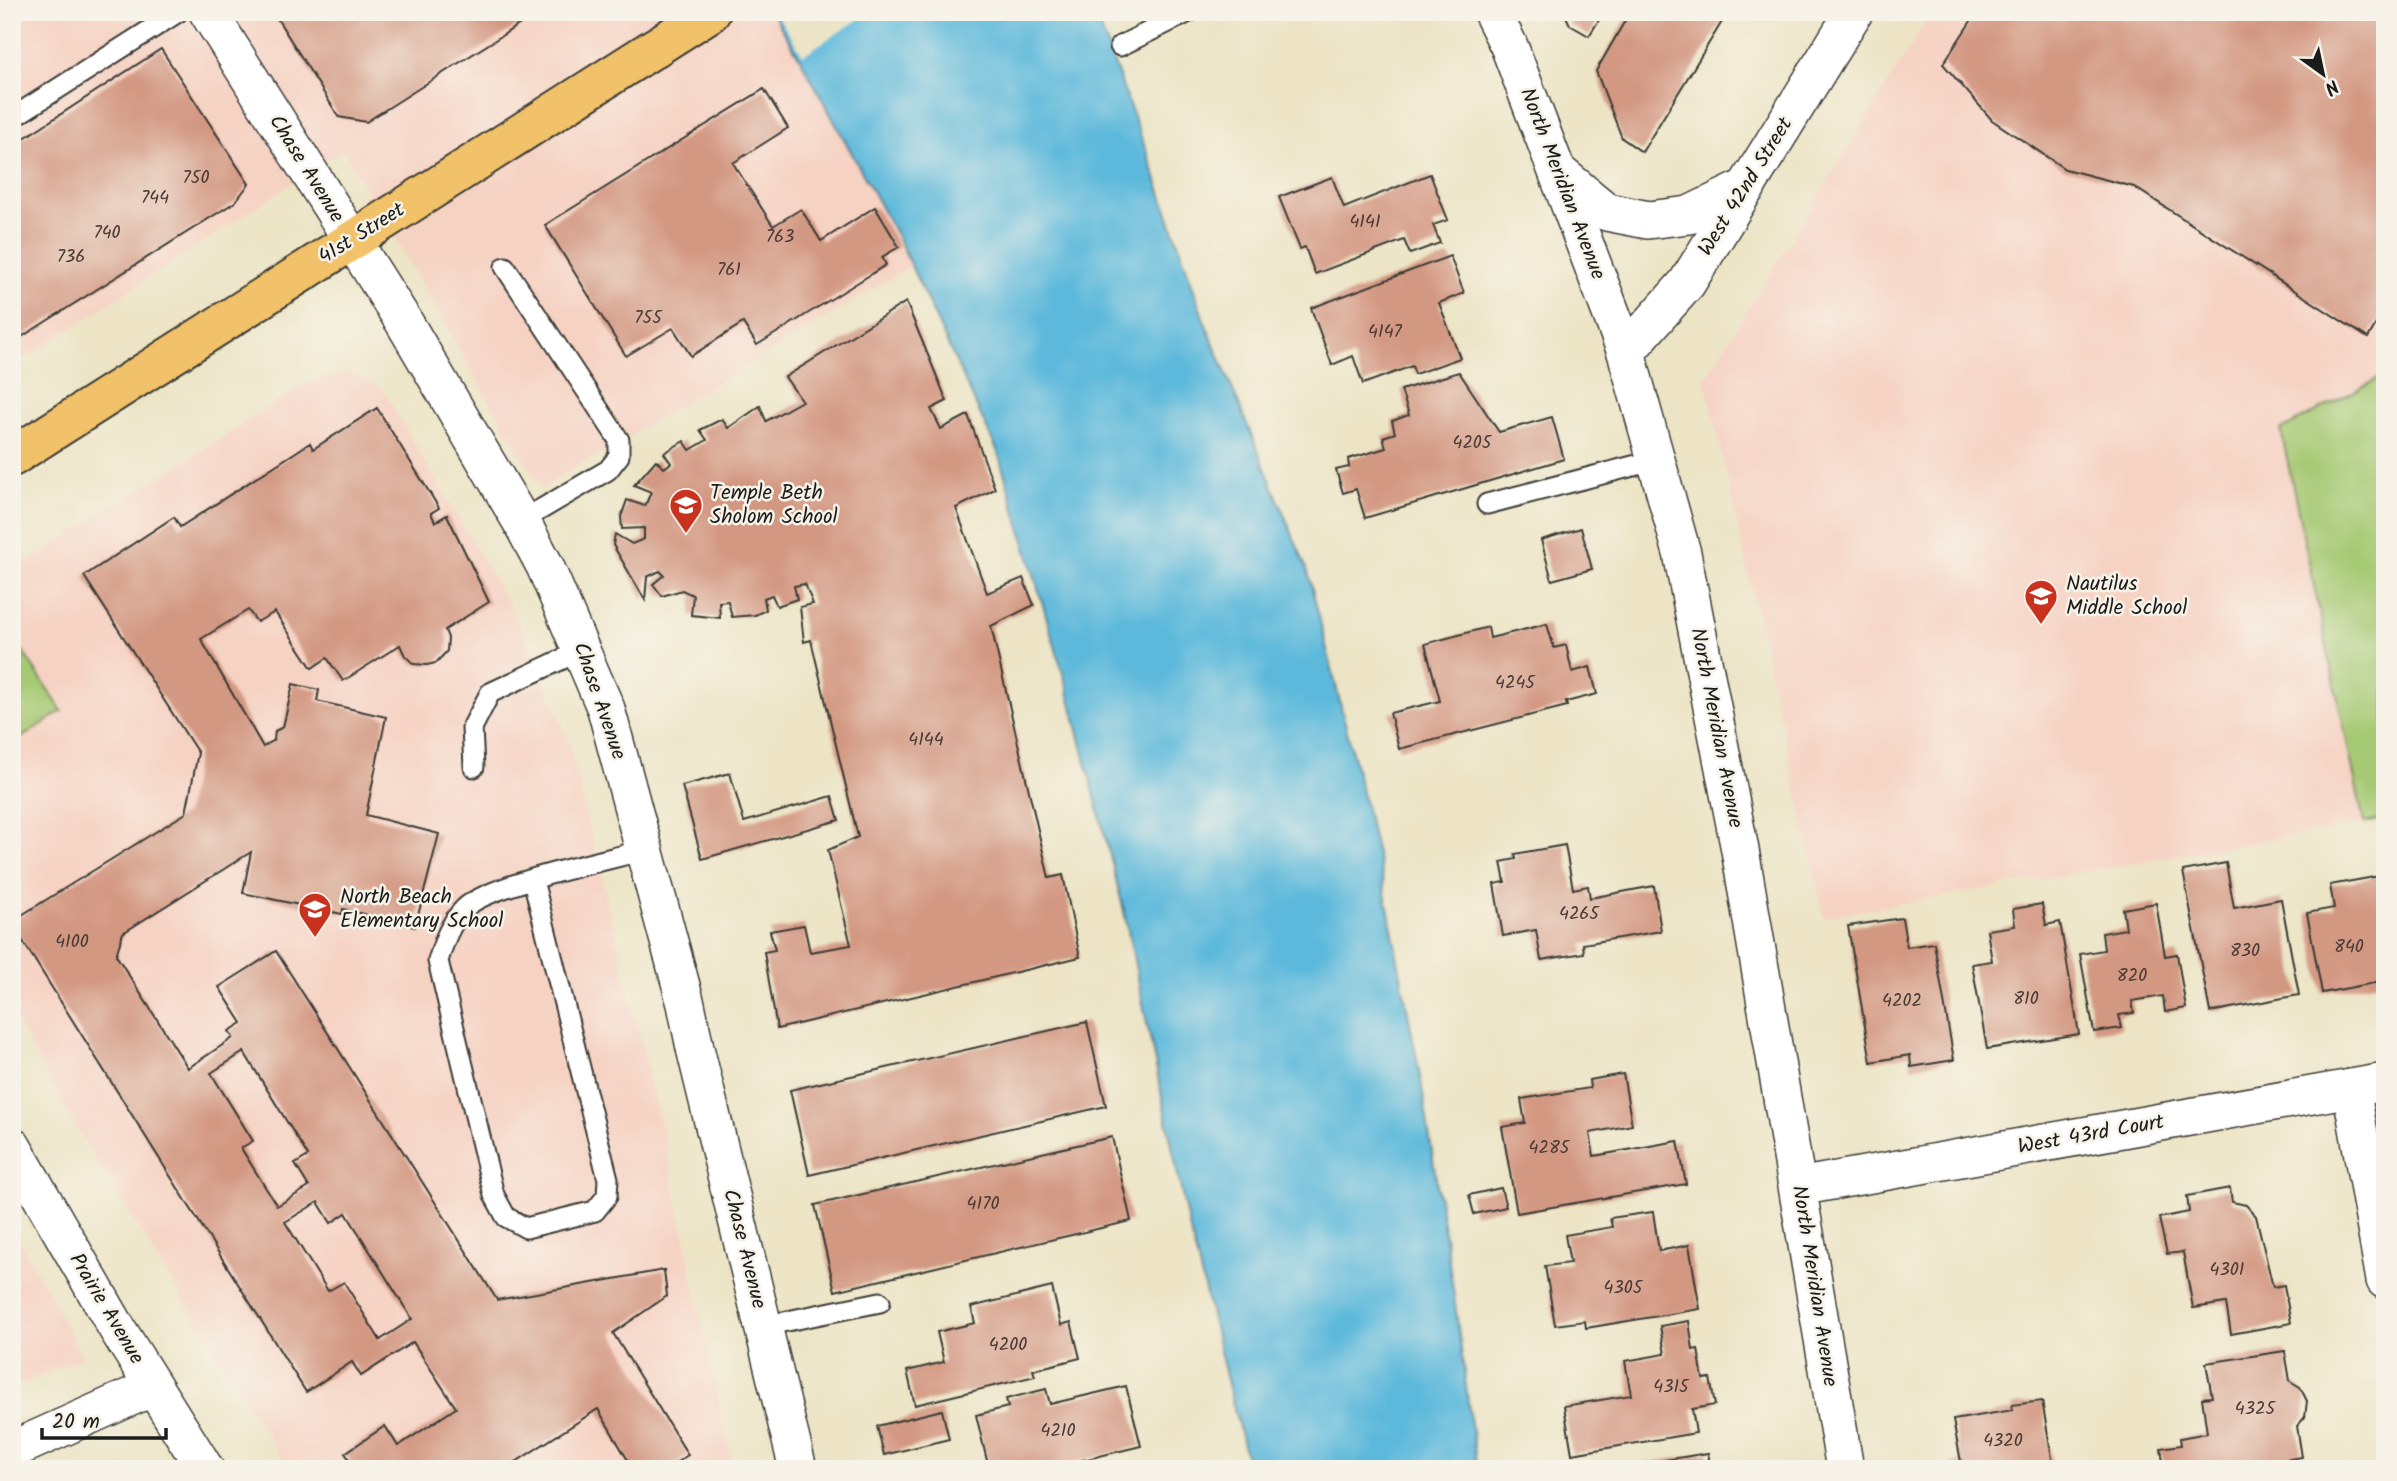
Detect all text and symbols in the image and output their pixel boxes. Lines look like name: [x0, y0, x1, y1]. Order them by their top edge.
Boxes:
north arrow: [2288, 38, 2358, 108]
text: N: [2318, 71, 2344, 102]
street label: North Meridian Avenue: [1510, 83, 1614, 285]
street label: Chase Avenue: [260, 108, 353, 230]
street label: West 42nd Street: [1690, 110, 1802, 263]
house number: 750: [183, 164, 209, 193]
house number: 744: [141, 184, 169, 213]
street label: 41st Street: [312, 194, 413, 274]
house number: 4141: [1349, 208, 1381, 237]
house number: 740: [93, 219, 121, 248]
house number: 763: [766, 223, 794, 252]
house number: 736: [57, 243, 85, 272]
house number: 761: [717, 256, 741, 285]
house number: 755: [634, 304, 663, 333]
house number: 4147: [1368, 318, 1403, 347]
house number: 4205: [1452, 429, 1493, 458]
place label: Temple Beth Sholom School: [710, 477, 838, 534]
school or university icon: Temple Beth Sholom School: [667, 486, 705, 535]
place label: Nautilus Middle School: [2066, 568, 2187, 625]
school or university icon: Nautilus Middle School: [2022, 577, 2060, 626]
street label: North Meridian Avenue: [1680, 625, 1752, 831]
street label: Chase Avenue: [563, 638, 635, 765]
house number: 4245: [1495, 669, 1536, 698]
house number: 4144: [908, 726, 944, 755]
place label: North Beach Elementary School: [340, 881, 503, 938]
school or university icon: North Beach Elementary School: [296, 890, 334, 939]
house number: 4265: [1559, 900, 1600, 929]
house number: 4100: [55, 928, 89, 957]
house number: 840: [2334, 933, 2364, 962]
house number: 830: [2230, 937, 2260, 966]
house number: 820: [2117, 962, 2147, 991]
house number: 810: [2013, 985, 2039, 1014]
house number: 4202: [1882, 987, 1922, 1016]
street label: West 43rd Court: [2015, 1106, 2168, 1164]
house number: 4285: [1529, 1134, 1571, 1163]
street label: North Meridian Avenue: [1782, 1183, 1846, 1389]
street label: Chase Avenue: [713, 1186, 775, 1313]
house number: 4170: [967, 1190, 999, 1219]
street label: Prairie Avenue: [60, 1247, 153, 1371]
house number: 4301: [2210, 1256, 2244, 1285]
house number: 4305: [1604, 1274, 1644, 1303]
house number: 4200: [989, 1331, 1027, 1360]
house number: 4315: [1653, 1373, 1690, 1402]
house number: 4325: [2235, 1395, 2276, 1424]
scale bar: [42, 1397, 166, 1441]
text: 20 m: [52, 1406, 100, 1439]
house number: 4210: [1040, 1417, 1076, 1446]
house number: 4320: [1983, 1427, 2023, 1456]

